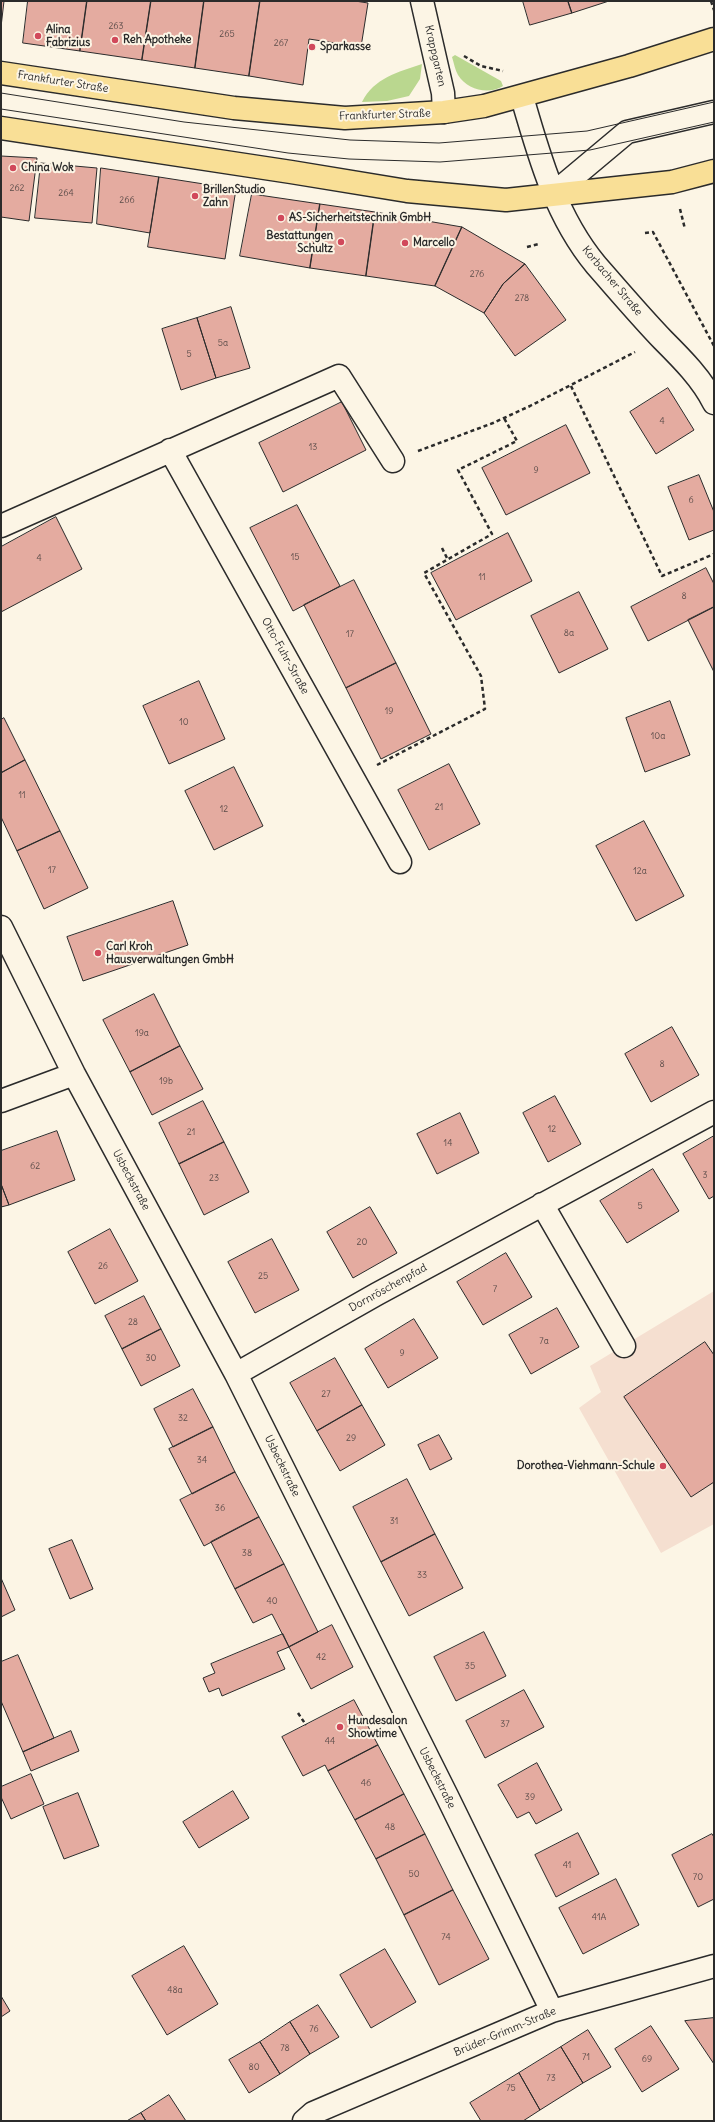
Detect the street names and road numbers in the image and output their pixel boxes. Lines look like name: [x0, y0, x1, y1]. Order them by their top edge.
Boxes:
street label: Krappgarten: [422, 24, 448, 88]
street label: Frankfurter Straße: [17, 68, 109, 96]
street label: Frankfurter Straße: [339, 107, 431, 123]
street label: Korbacher Straße: [579, 244, 645, 318]
street label: Otto-Fuhr-Straße: [258, 615, 312, 697]
street label: Usbeckstraße: [109, 1147, 153, 1213]
street label: Dornröschenpfad: [347, 1261, 429, 1315]
street label: Usbeckstraße: [261, 1433, 303, 1499]
street label: Usbeckstraße: [416, 1745, 458, 1811]
street label: Brüder-Grimm-Straße: [452, 2005, 558, 2059]

